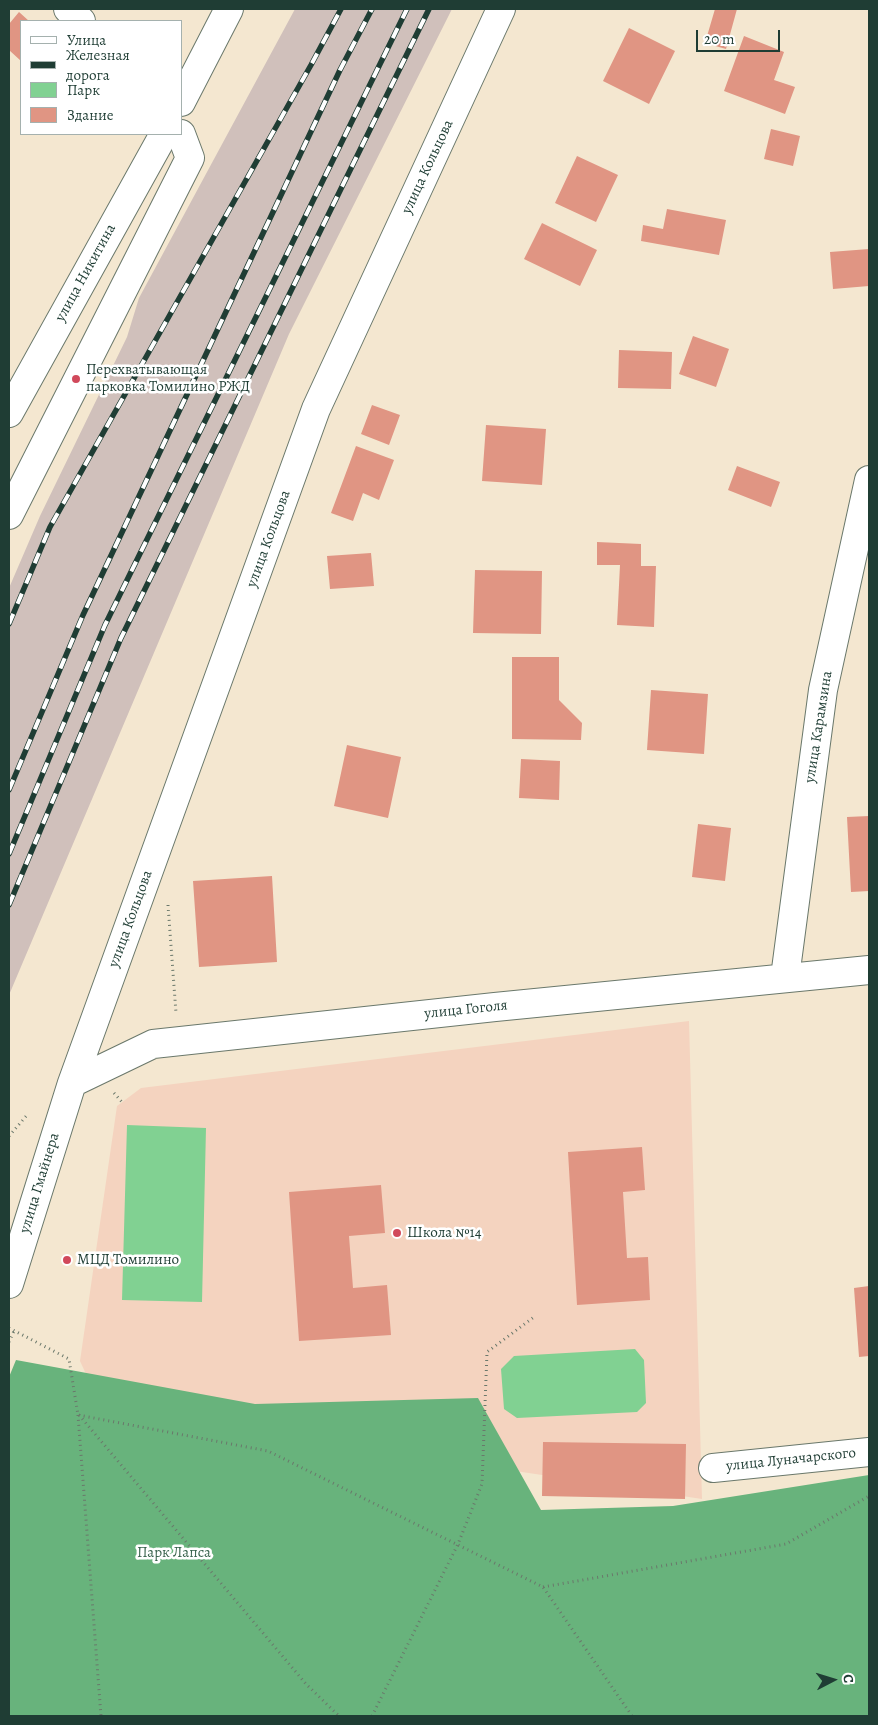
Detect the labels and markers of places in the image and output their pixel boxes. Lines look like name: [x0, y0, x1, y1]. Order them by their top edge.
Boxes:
place label: Перехватывающая парковка Томилино РЖД: [86, 361, 250, 396]
marker: Перехватывающая парковка Томилино РЖД: [70, 373, 82, 385]
place label: Школа №14: [407, 1224, 481, 1242]
marker: Школа №14: [391, 1227, 403, 1239]
place label: МЦД Томилино: [77, 1251, 179, 1269]
marker: МЦД Томилино: [61, 1254, 73, 1266]

